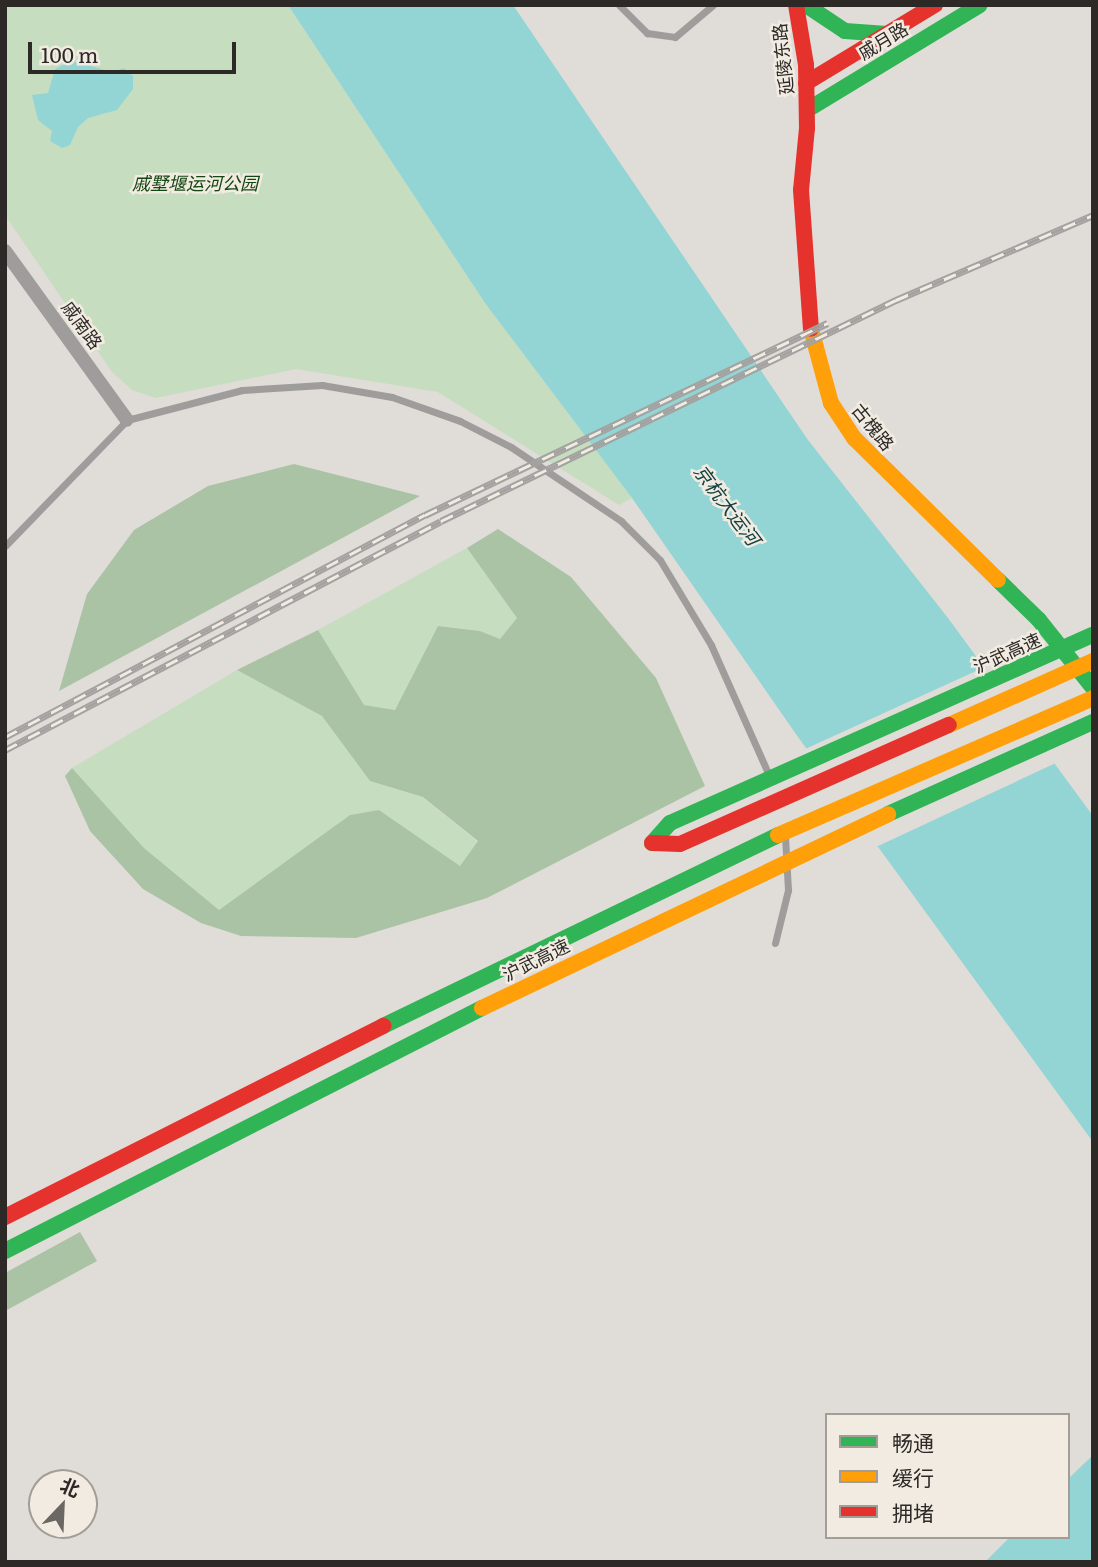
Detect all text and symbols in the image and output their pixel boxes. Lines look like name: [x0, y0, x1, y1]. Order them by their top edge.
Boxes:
street label: 戚月路: [854, 18, 912, 64]
street label: 延陵东路: [768, 22, 798, 96]
scale bar: [32, 28, 240, 72]
text: 100 m: [41, 38, 98, 69]
park label: 戚墅堰运河公园: [132, 172, 258, 194]
street label: 戚南路: [57, 297, 107, 353]
street label: 古槐路: [848, 399, 898, 455]
water label: 京杭大运河: [689, 460, 765, 550]
street label: 沪武高速: [970, 628, 1044, 678]
street label: 沪武高速: [499, 935, 573, 985]
legend: [825, 1413, 1070, 1539]
text: 畅通: [892, 1426, 934, 1457]
text: 缓行: [892, 1461, 934, 1492]
north arrow: [28, 1469, 98, 1539]
text: 北: [56, 1470, 85, 1503]
text: 拥堵: [892, 1496, 934, 1527]

